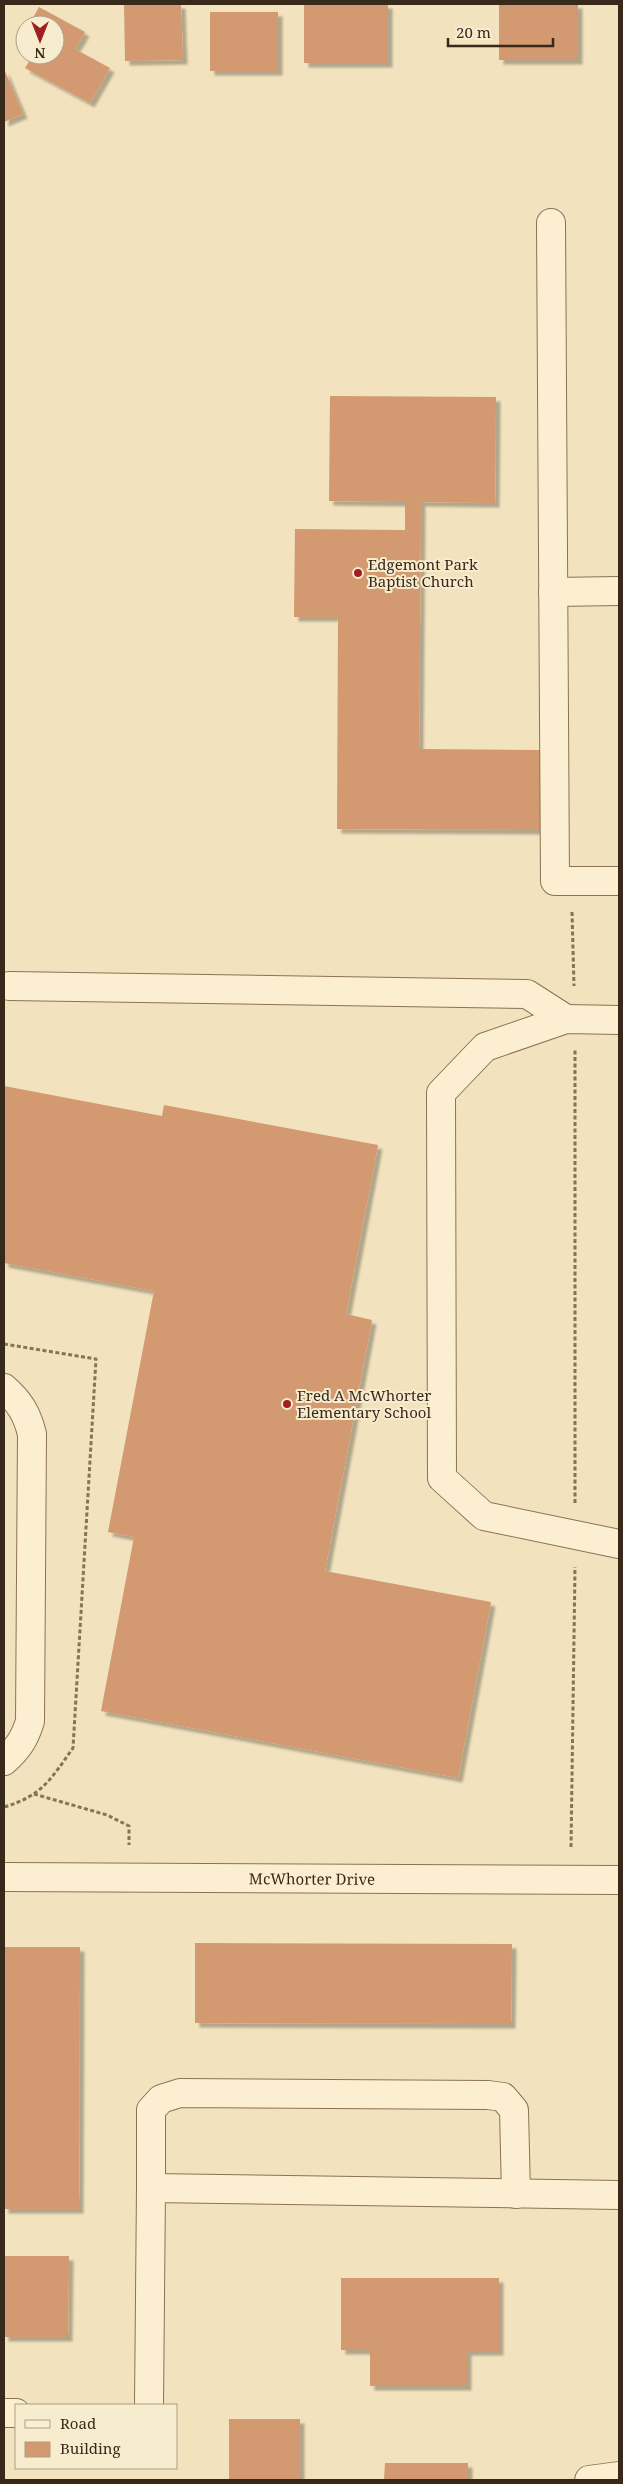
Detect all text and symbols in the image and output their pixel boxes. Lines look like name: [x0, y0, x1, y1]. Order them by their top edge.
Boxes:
north arrow: [15, 15, 65, 65]
scale bar: [448, 15, 553, 47]
text: 20 m: [456, 22, 491, 42]
text: N: [34, 44, 46, 63]
place label: Edgemont Park Baptist Church: [368, 554, 478, 591]
marker: Edgemont Park Baptist Church: [352, 567, 364, 579]
place label: Fred A McWhorter Elementary School: [297, 1385, 431, 1422]
marker: Fred A McWhorter Elementary School: [281, 1398, 293, 1410]
street label: McWhorter Drive: [249, 1868, 375, 1889]
legend: [15, 2404, 178, 2469]
text: Road: [60, 2413, 96, 2433]
text: Building: [60, 2438, 121, 2458]

